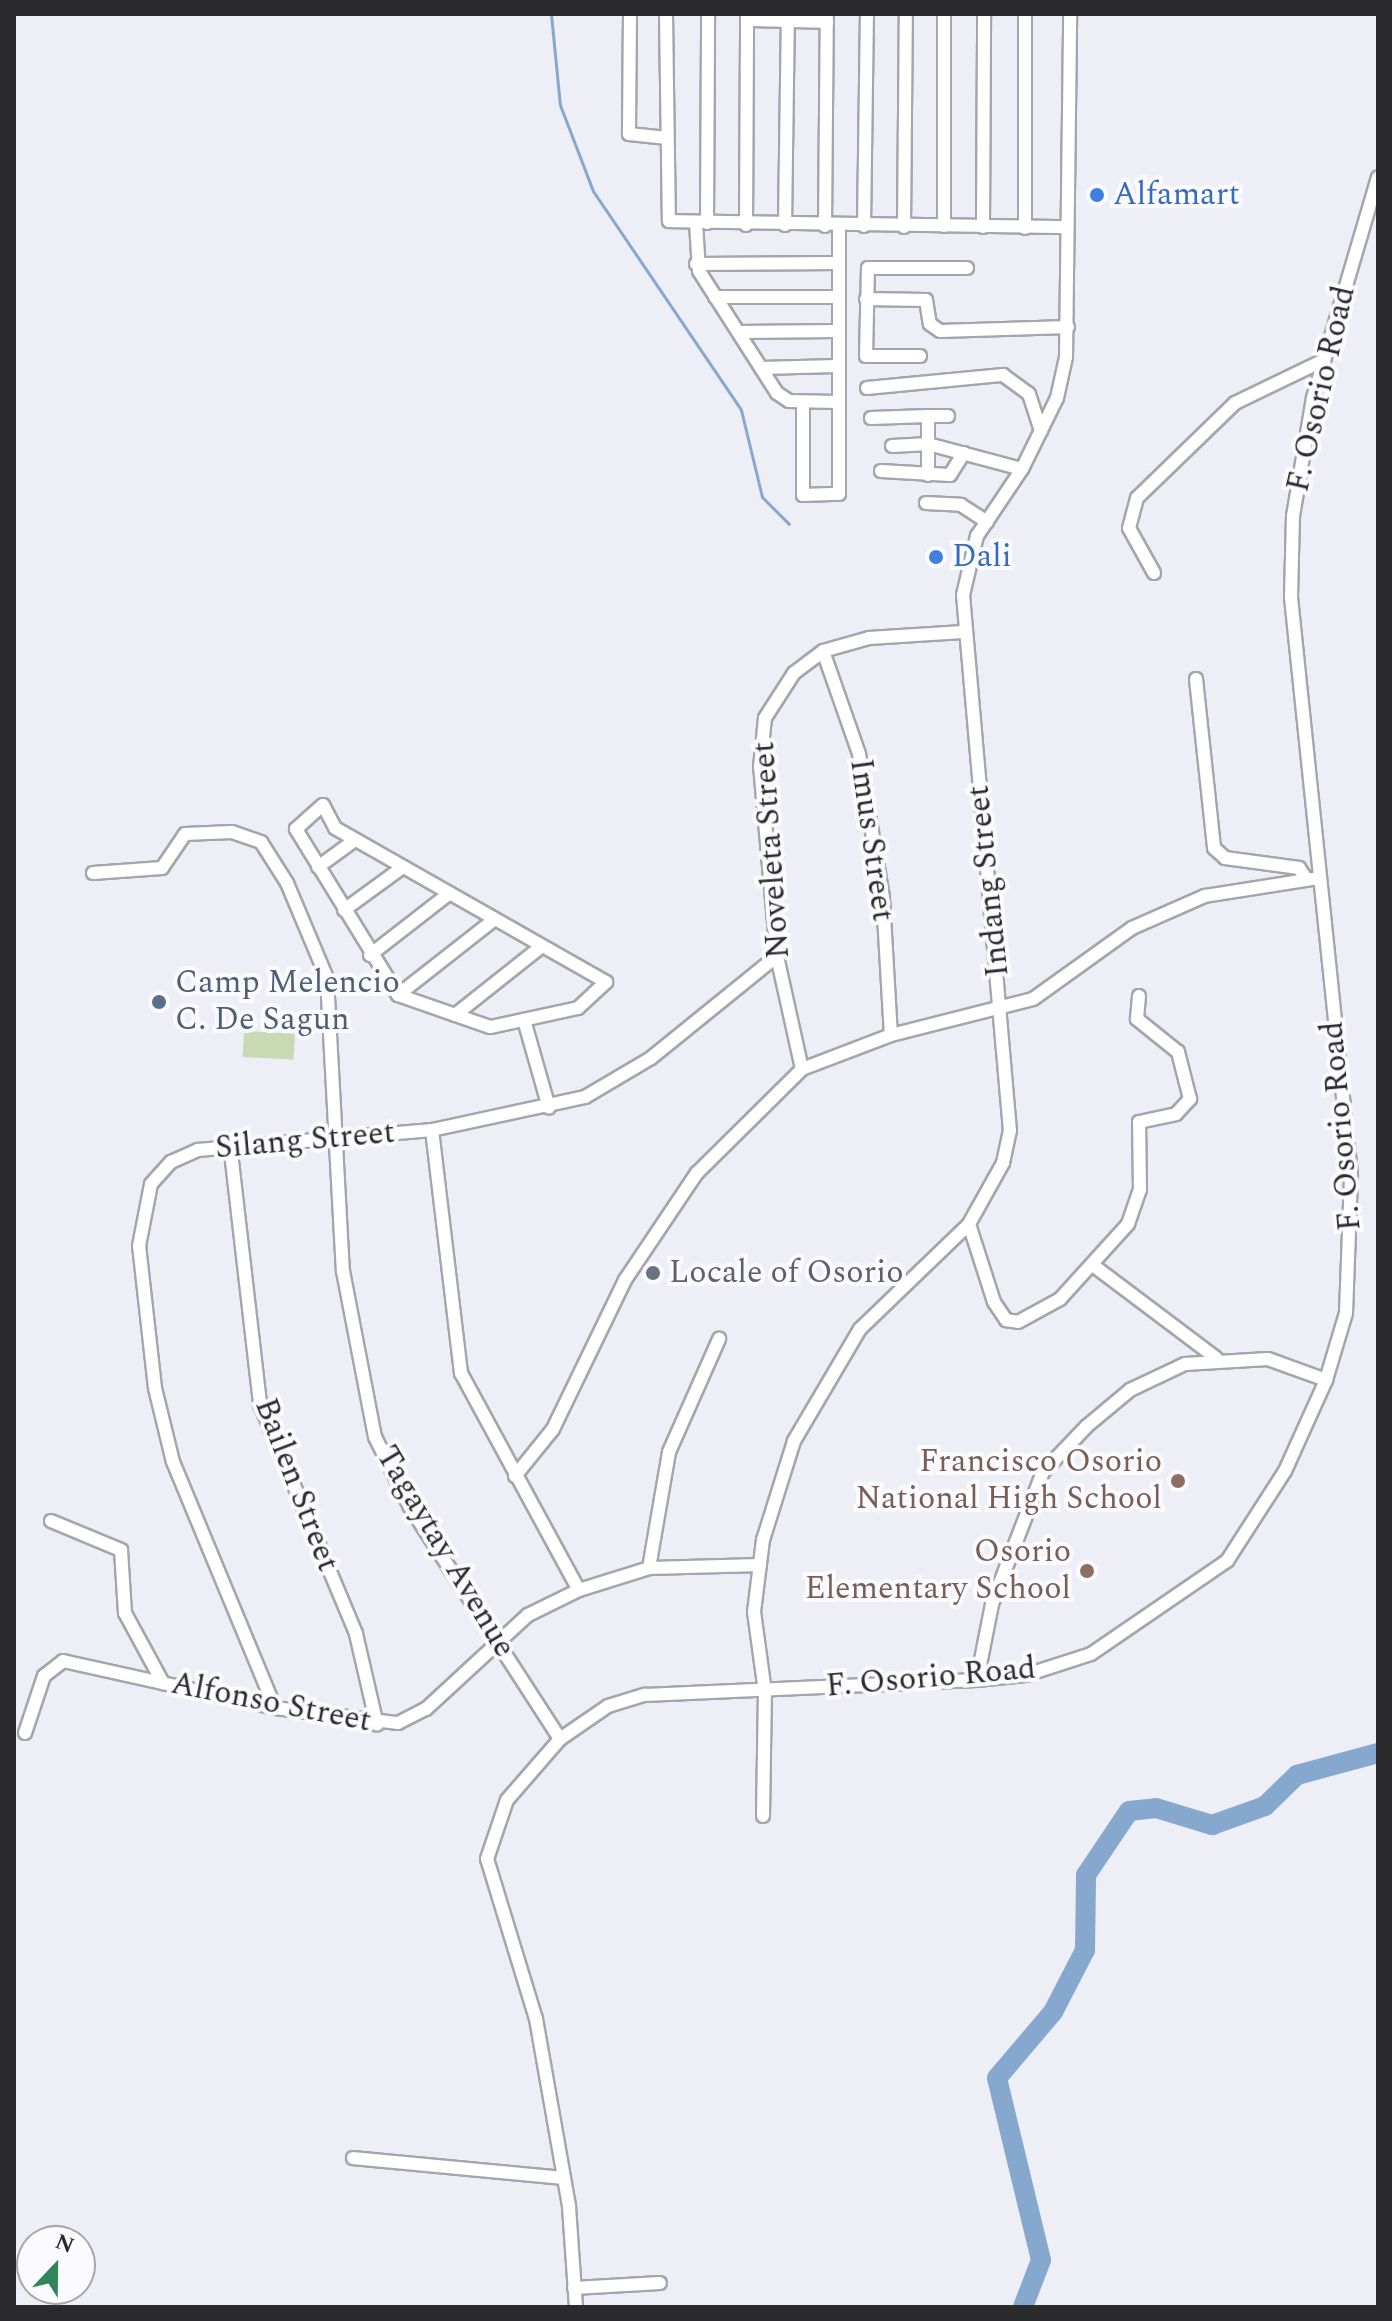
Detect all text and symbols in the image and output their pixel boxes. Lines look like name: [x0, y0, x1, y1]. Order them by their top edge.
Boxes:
place label: Alfamart: [1113, 176, 1240, 214]
marker: Alfamart: [1088, 186, 1106, 204]
street label: F. Osorio Road: [1280, 282, 1364, 496]
place label: Dali: [952, 538, 1012, 576]
marker: Dali: [927, 548, 945, 566]
street label: Noveleta Street: [745, 740, 799, 960]
street label: Imus Street: [841, 756, 901, 924]
street label: Indang Street: [960, 783, 1018, 979]
place label: Camp Melencio C. De Sagun: [175, 965, 400, 1040]
marker: Camp Melencio C. De Sagun: [150, 993, 168, 1011]
street label: F. Osorio Road: [1314, 1019, 1370, 1233]
street label: Silang Street: [214, 1114, 396, 1168]
place label: Locale of Osorio: [669, 1254, 904, 1292]
marker: Locale of Osorio: [644, 1264, 662, 1282]
street label: Bailen Street: [245, 1393, 347, 1577]
street label: Tagaytay Avenue: [367, 1439, 523, 1665]
place label: Francisco Osorio National High School: [856, 1444, 1162, 1519]
marker: Francisco Osorio National High School: [1169, 1472, 1187, 1490]
place label: Osorio Elementary School: [805, 1534, 1071, 1609]
marker: Osorio Elementary School: [1078, 1562, 1096, 1580]
street label: F. Osorio Road: [824, 1650, 1038, 1706]
street label: Alfonso Street: [168, 1665, 374, 1741]
north arrow: [16, 2225, 96, 2305]
text: N: [50, 2225, 79, 2263]

